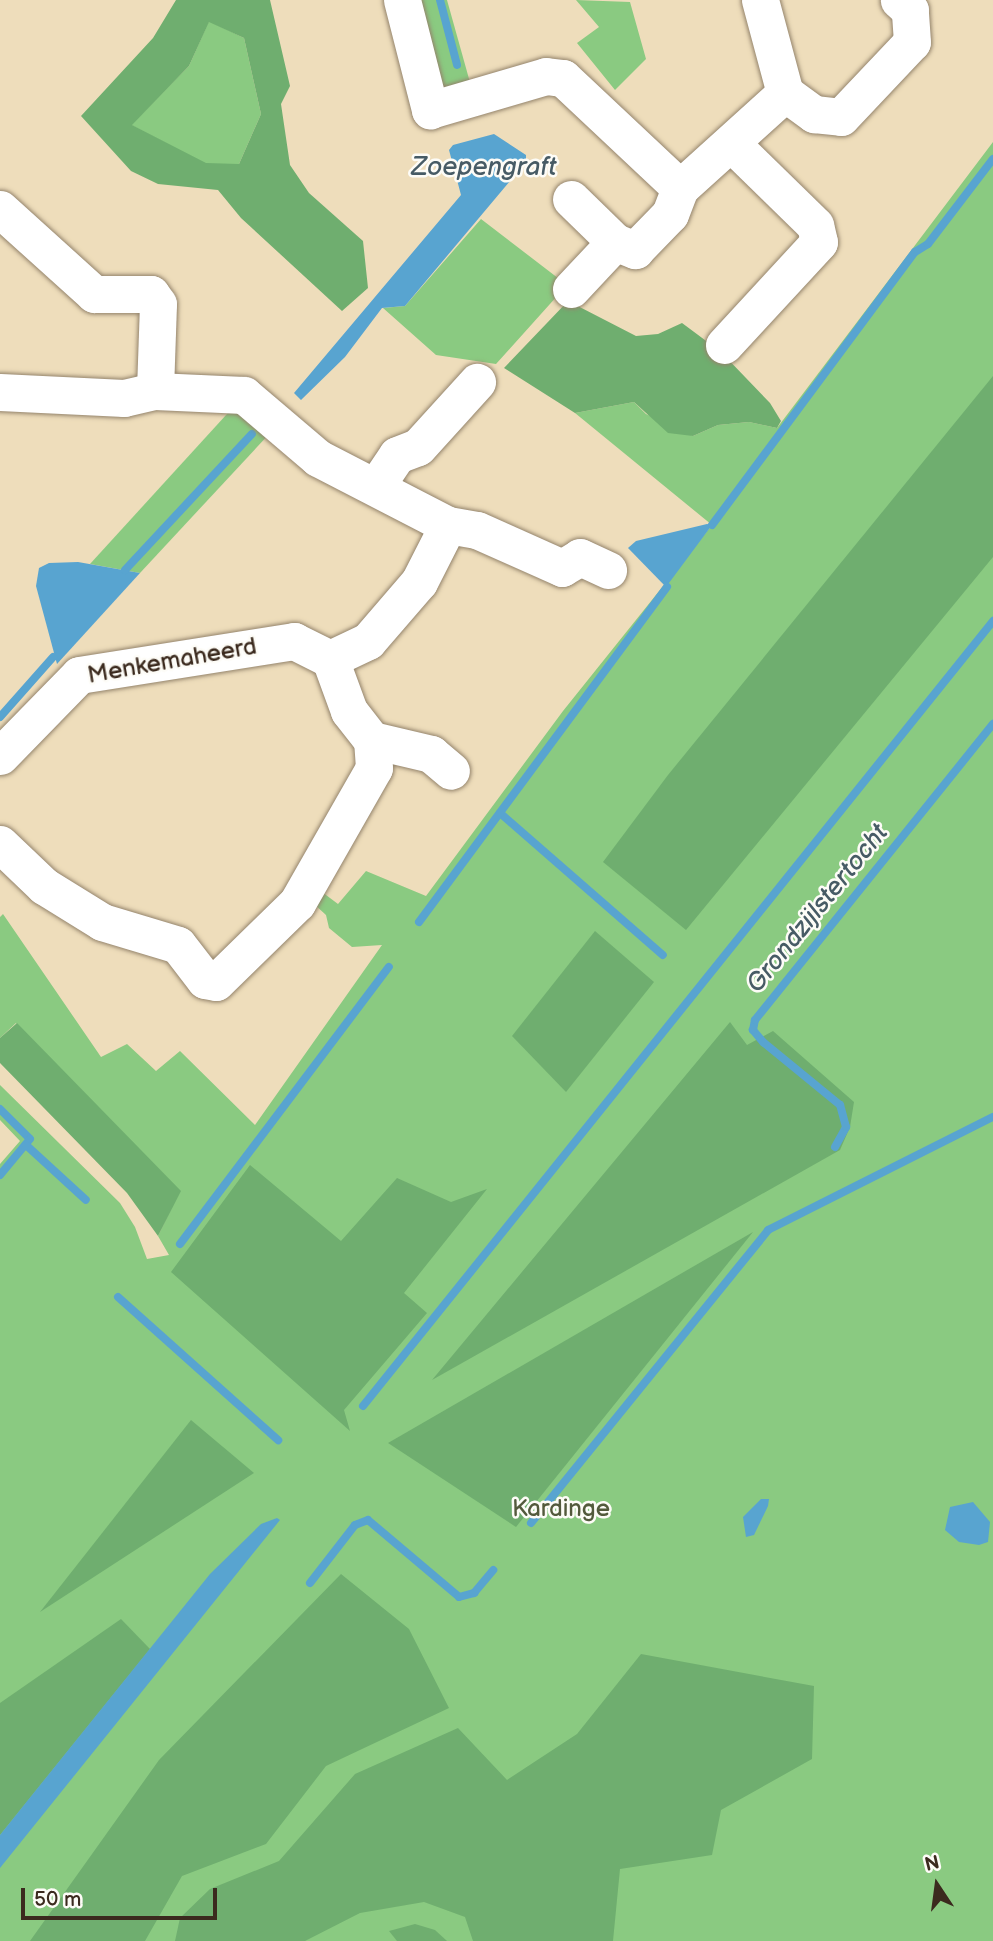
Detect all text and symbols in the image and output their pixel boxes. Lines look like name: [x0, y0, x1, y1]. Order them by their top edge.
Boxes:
water label: Zoepengraft: [411, 152, 557, 184]
street label: Menkemaheerd: [85, 632, 259, 690]
water label: Grondzijlstertocht: [740, 818, 896, 1000]
park label: Kardinge: [512, 1495, 610, 1523]
north arrow: [902, 1850, 972, 1920]
text: N: [923, 1851, 942, 1877]
scale bar: [24, 1874, 220, 1918]
text: 50 m: [34, 1887, 81, 1912]

